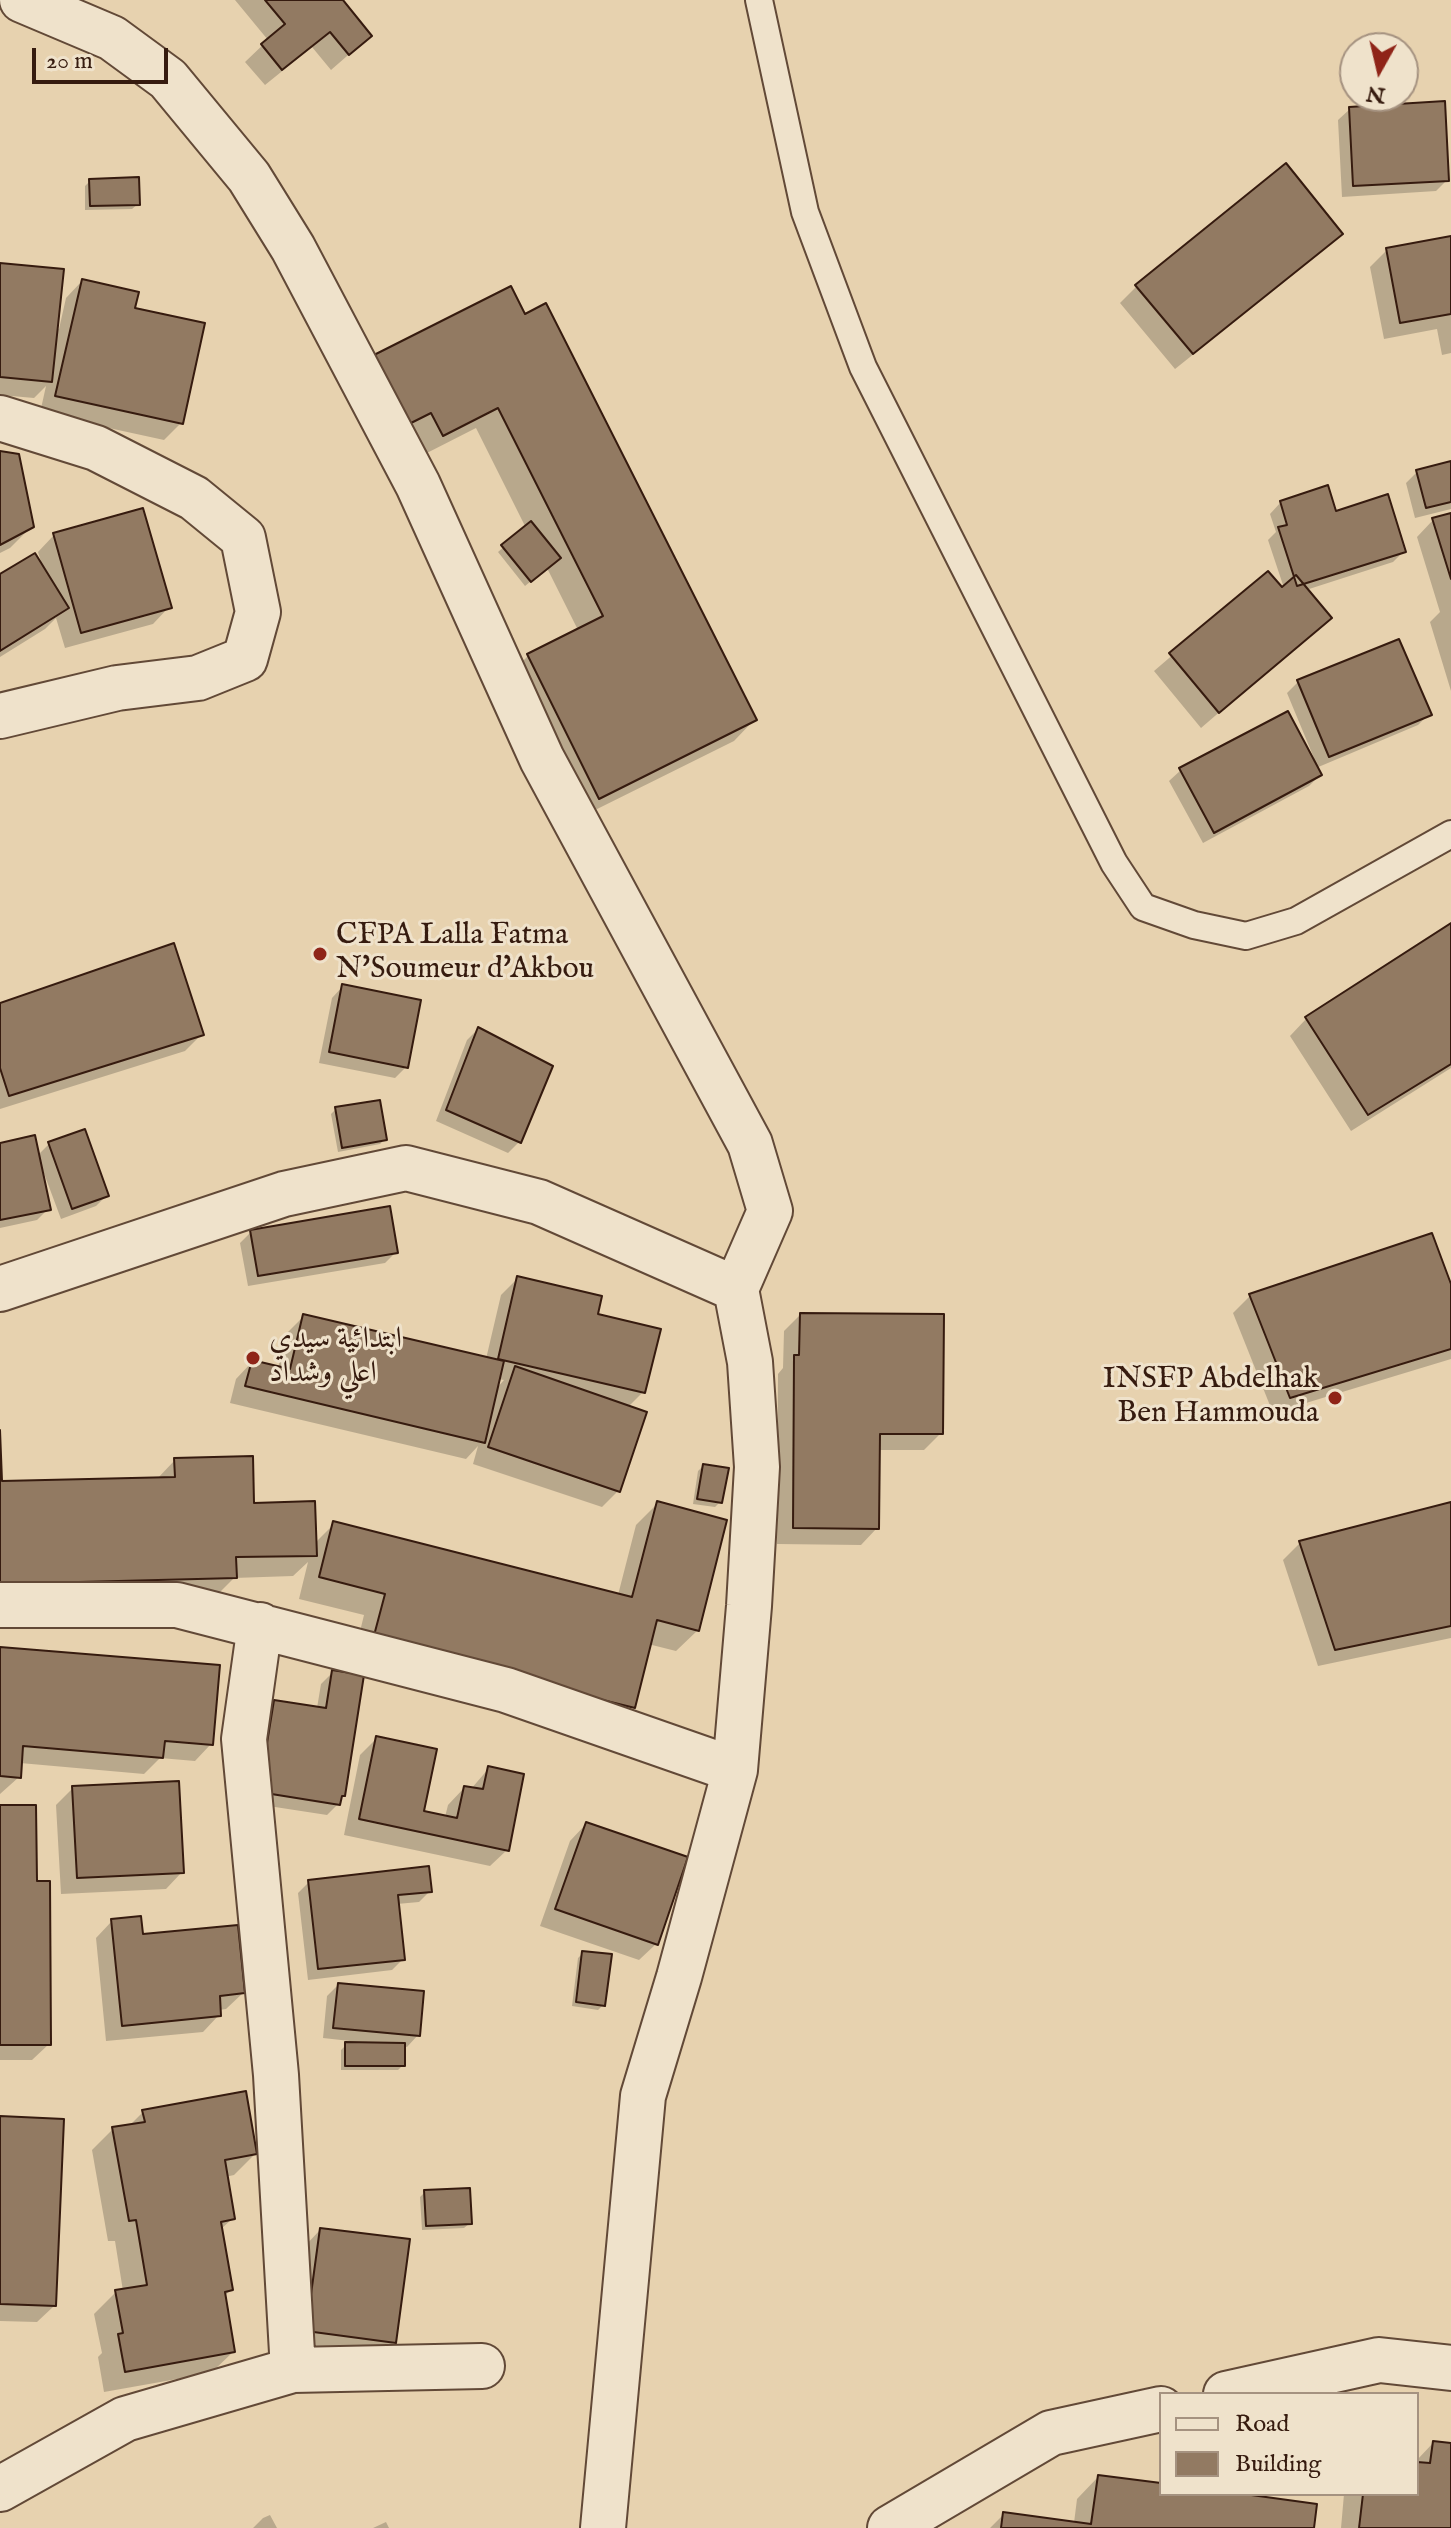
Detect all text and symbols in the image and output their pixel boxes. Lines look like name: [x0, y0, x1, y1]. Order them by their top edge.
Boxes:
scale bar: [36, 32, 172, 82]
north arrow: [1339, 32, 1419, 112]
text: 20 m: [46, 46, 93, 77]
text: N: [1365, 79, 1387, 109]
place label: CFPA Lalla Fatma N'Soumeur d'Akbou: [336, 919, 594, 990]
marker: CFPA Lalla Fatma N'Soumeur d'Akbou: [311, 945, 329, 963]
place label: ابتدائية سيدي اعلي وشداد: [269, 1323, 402, 1394]
marker: ابتدائية سيدي اعلي وشداد: [244, 1349, 262, 1367]
place label: INSFP Abdelhak Ben Hammouda: [1103, 1363, 1319, 1434]
marker: INSFP Abdelhak Ben Hammouda: [1326, 1389, 1344, 1407]
legend: [1159, 2392, 1419, 2496]
text: Road: [1235, 2409, 1289, 2440]
text: Building: [1235, 2449, 1321, 2480]

